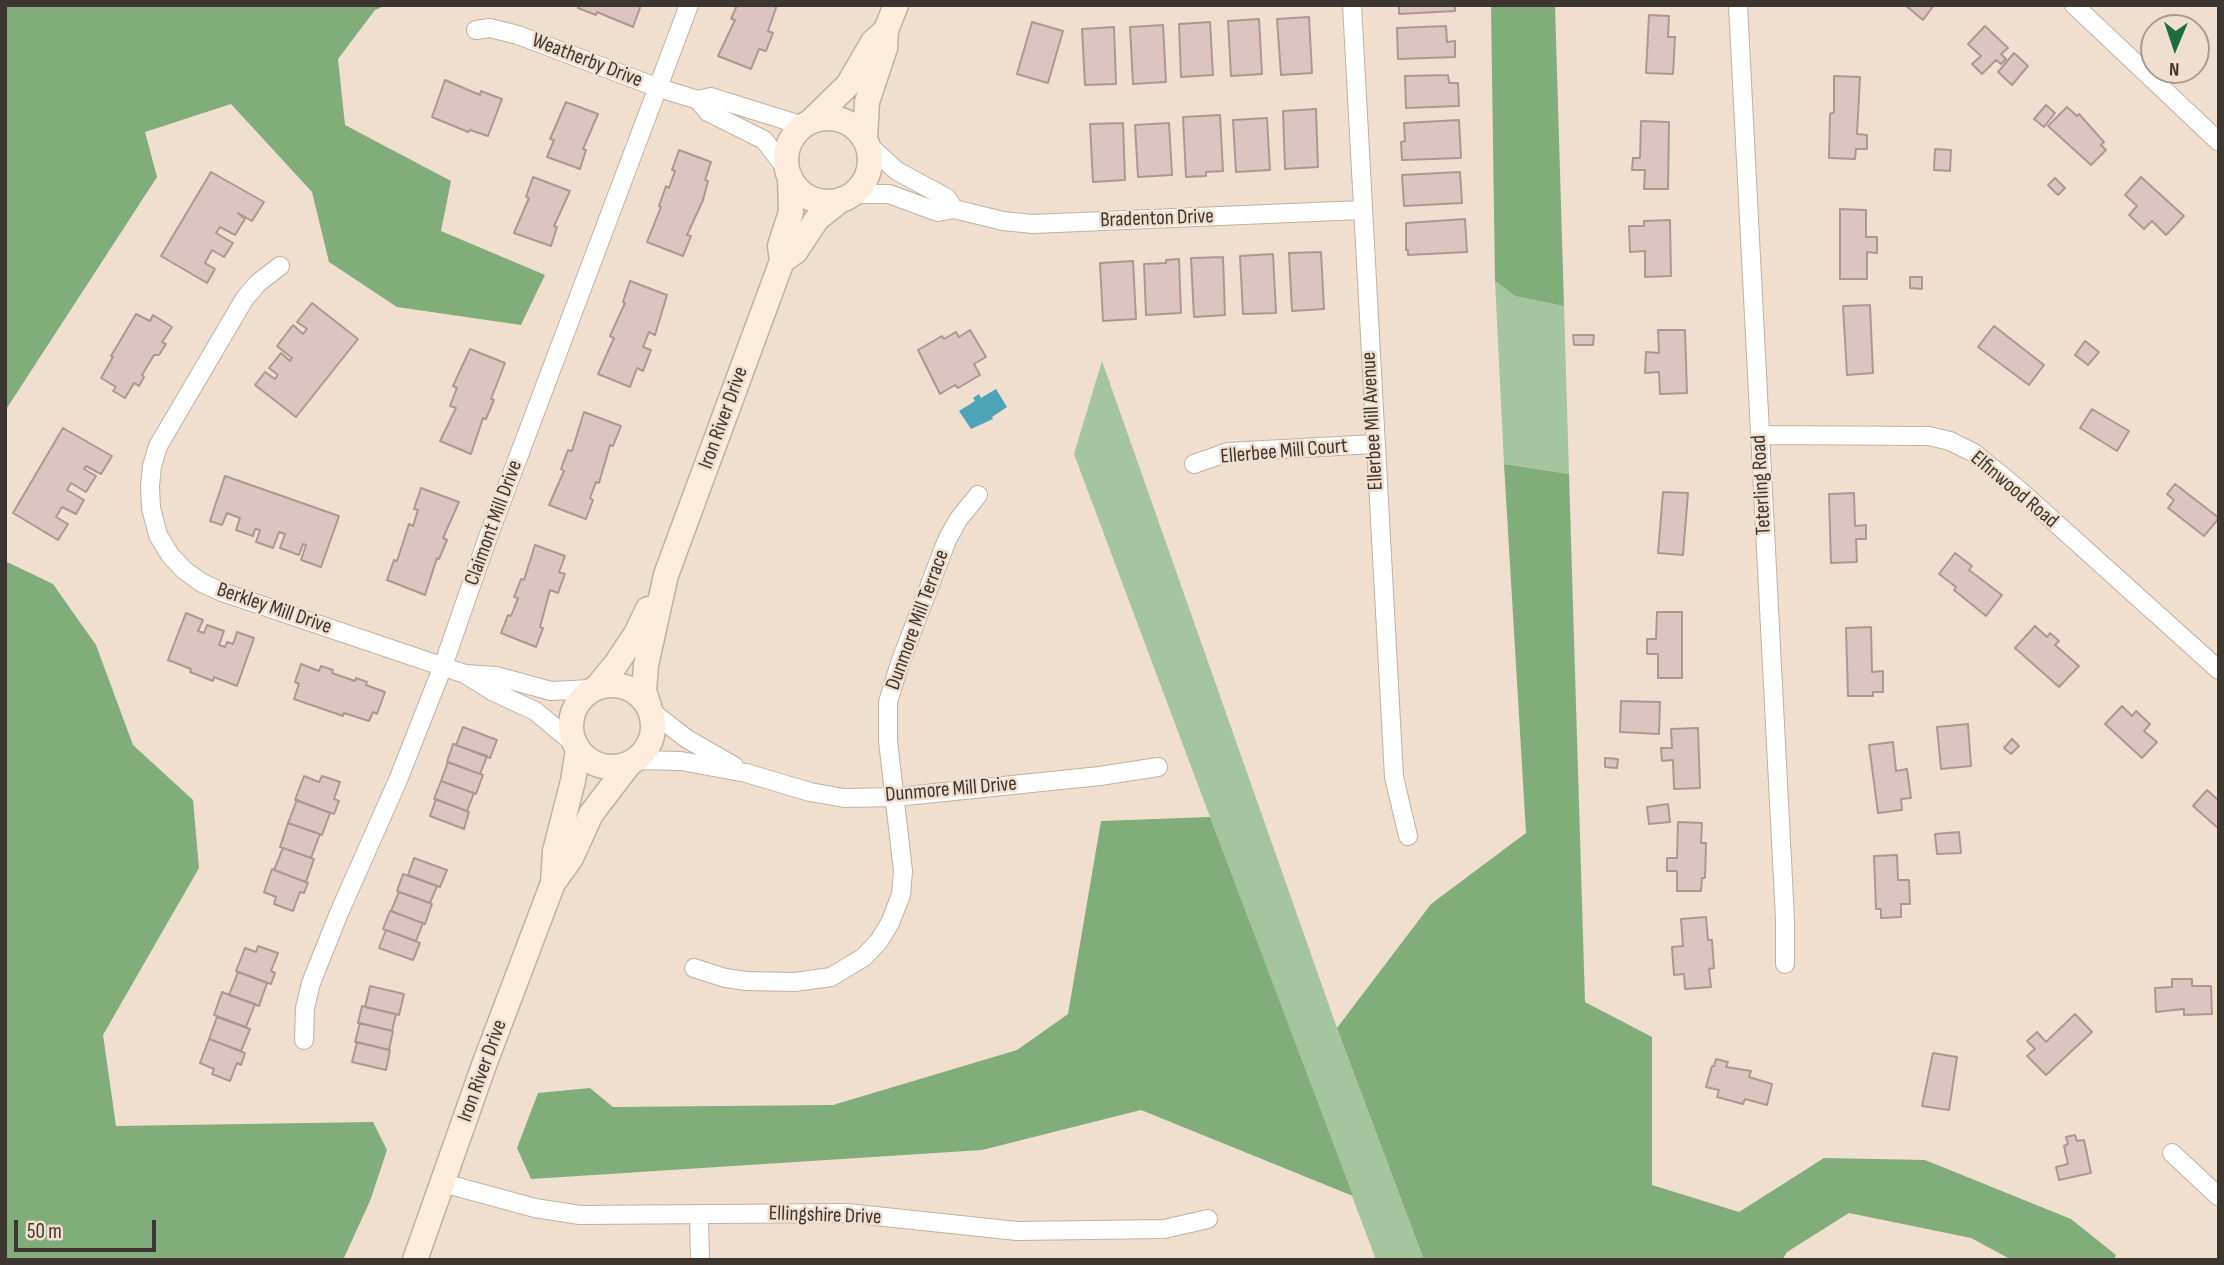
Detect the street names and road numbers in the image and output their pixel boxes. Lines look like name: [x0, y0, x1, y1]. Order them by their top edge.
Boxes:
street label: Weatherby Drive: [528, 28, 646, 94]
street label: Bradenton Drive: [1100, 204, 1214, 234]
street label: Ellerbee Mill Avenue: [1357, 351, 1389, 491]
street label: Iron River Drive: [694, 363, 754, 473]
street label: Ellerbee Mill Court: [1219, 434, 1349, 470]
street label: Teterling Road: [1747, 434, 1777, 536]
street label: Elfinwood Road: [1965, 446, 2063, 534]
street label: Claimont Mill Drive: [460, 457, 528, 589]
street label: Dunmore Mill Terrace: [881, 546, 955, 694]
street label: Berkley Mill Drive: [213, 578, 335, 640]
street label: Dunmore Mill Drive: [884, 772, 1018, 808]
street label: Iron River Drive: [453, 1016, 513, 1126]
street label: Ellingshire Drive: [768, 1201, 882, 1231]

